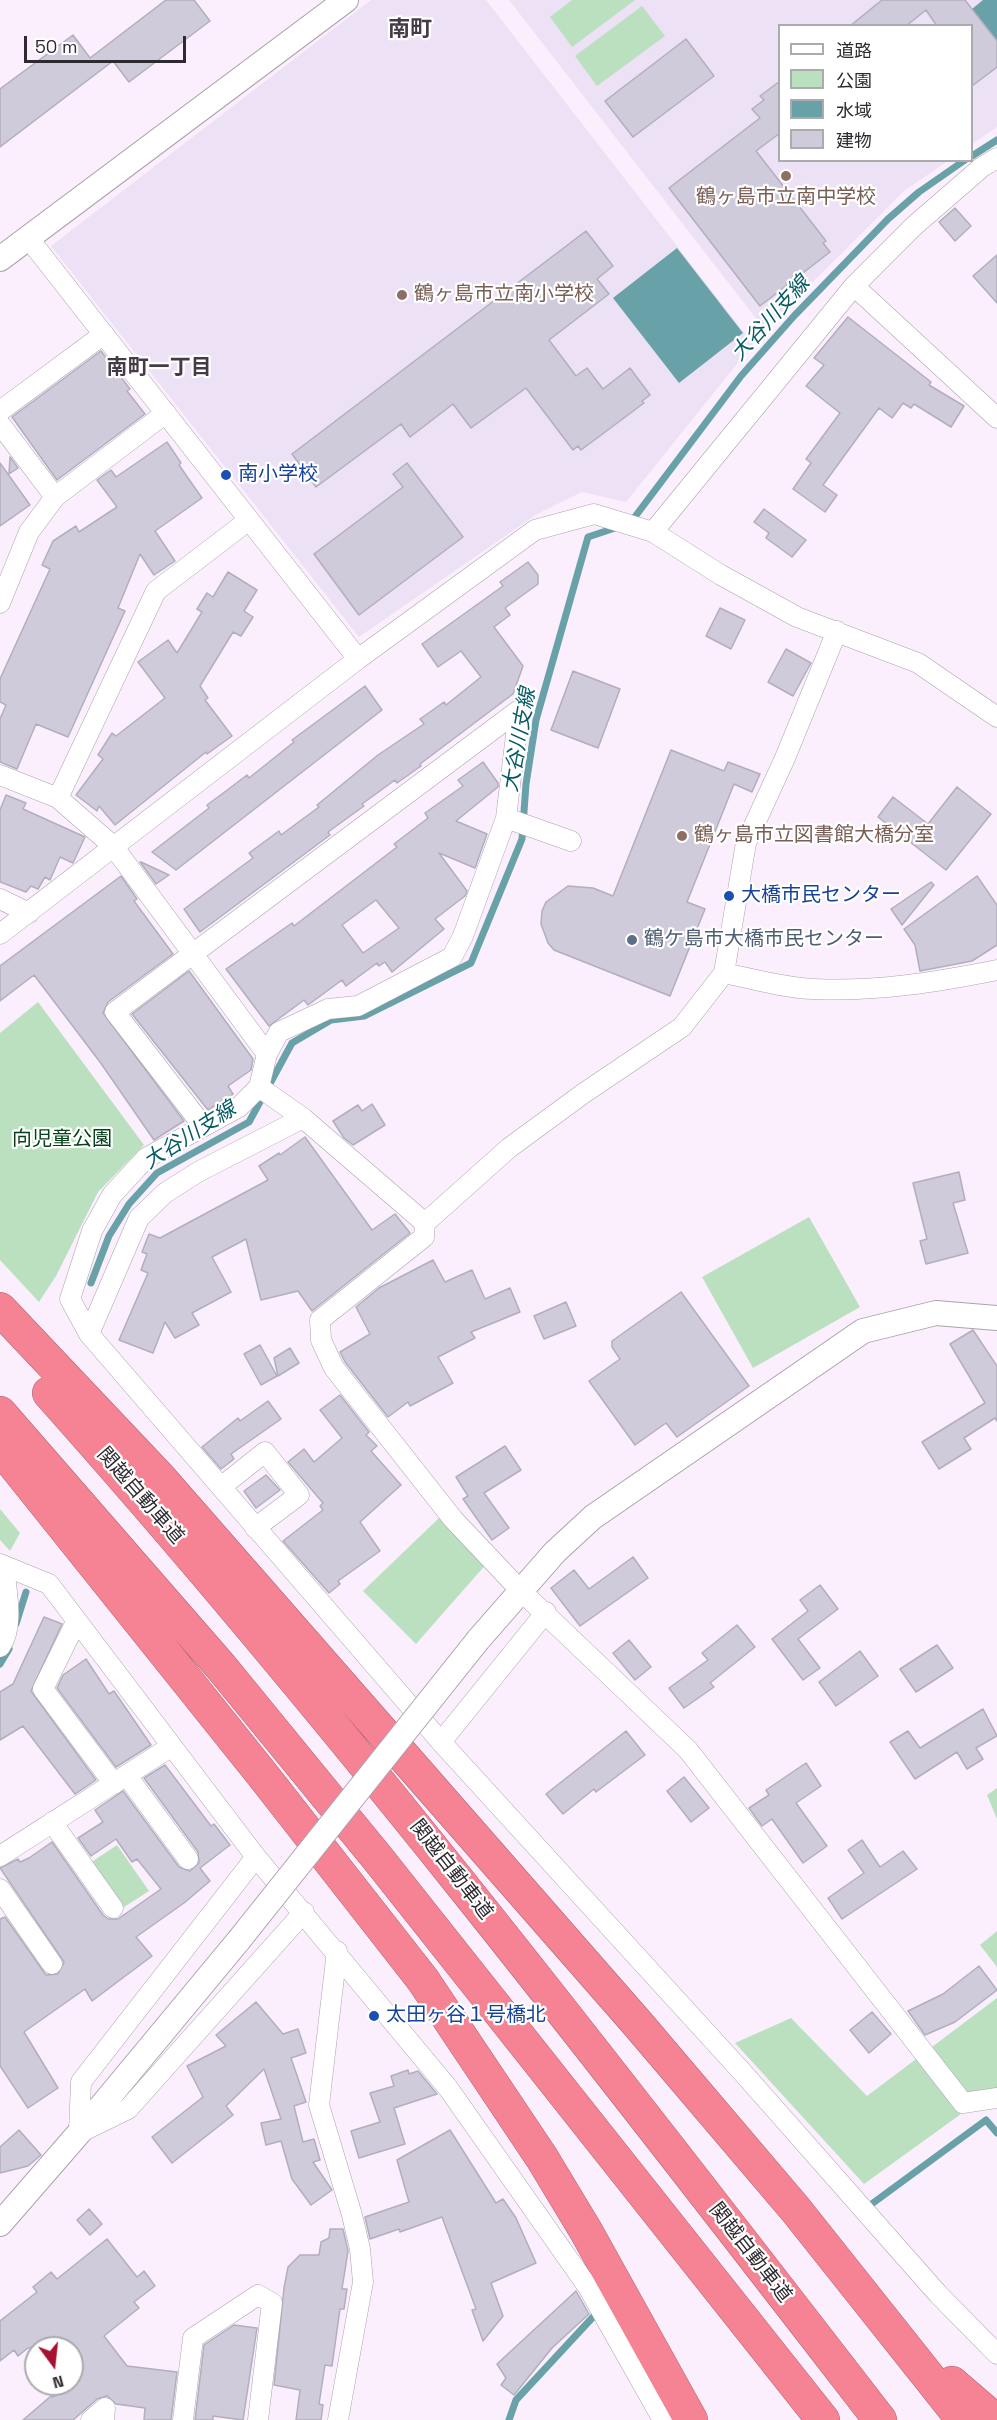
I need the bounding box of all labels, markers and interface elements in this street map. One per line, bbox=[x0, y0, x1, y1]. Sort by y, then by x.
district label: 南町 bbox=[388, 17, 432, 43]
scale bar bbox=[27, 24, 189, 62]
legend bbox=[778, 24, 973, 162]
text: 50 m bbox=[35, 35, 77, 58]
text: 道路 bbox=[836, 39, 872, 62]
text: 公園 bbox=[836, 69, 872, 92]
text: 水域 bbox=[836, 99, 872, 122]
text: 建物 bbox=[836, 129, 872, 152]
marker: 鶴ヶ島市立南中学校 bbox=[779, 169, 793, 183]
place label: 鶴ヶ島市立南中学校 bbox=[696, 186, 876, 210]
water label: 大谷川支線 bbox=[727, 272, 815, 366]
place label: 鶴ヶ島市立南小学校 bbox=[414, 283, 594, 307]
marker: 鶴ヶ島市立南小学校 bbox=[395, 288, 409, 302]
district label: 南町一丁目 bbox=[107, 355, 211, 381]
place label: 南小学校 bbox=[238, 463, 318, 487]
marker: 南小学校 bbox=[219, 468, 233, 482]
water label: 大谷川支線 bbox=[498, 686, 542, 794]
place label: 鶴ヶ島市立図書館大橋分室 bbox=[694, 824, 934, 848]
marker: 鶴ヶ島市立図書館大橋分室 bbox=[675, 829, 689, 843]
place label: 大橋市民センター bbox=[741, 884, 901, 908]
marker: 大橋市民センター bbox=[722, 889, 736, 903]
place label: 鶴ケ島市大橋市民センター bbox=[644, 928, 884, 952]
marker: 鶴ケ島市大橋市民センター bbox=[625, 933, 639, 947]
water label: 大谷川支線 bbox=[139, 1097, 241, 1175]
park label: 向児童公園 bbox=[12, 1128, 112, 1152]
street label: 関越自動車道 bbox=[92, 1443, 188, 1549]
street label: 関越自動車道 bbox=[405, 1815, 497, 1925]
place label: 太田ヶ谷１号橋北 bbox=[386, 2004, 546, 2028]
marker: 太田ヶ谷１号橋北 bbox=[367, 2009, 381, 2023]
street label: 関越自動車道 bbox=[704, 2198, 796, 2308]
north arrow bbox=[24, 2336, 84, 2396]
text: N bbox=[50, 2370, 66, 2393]

